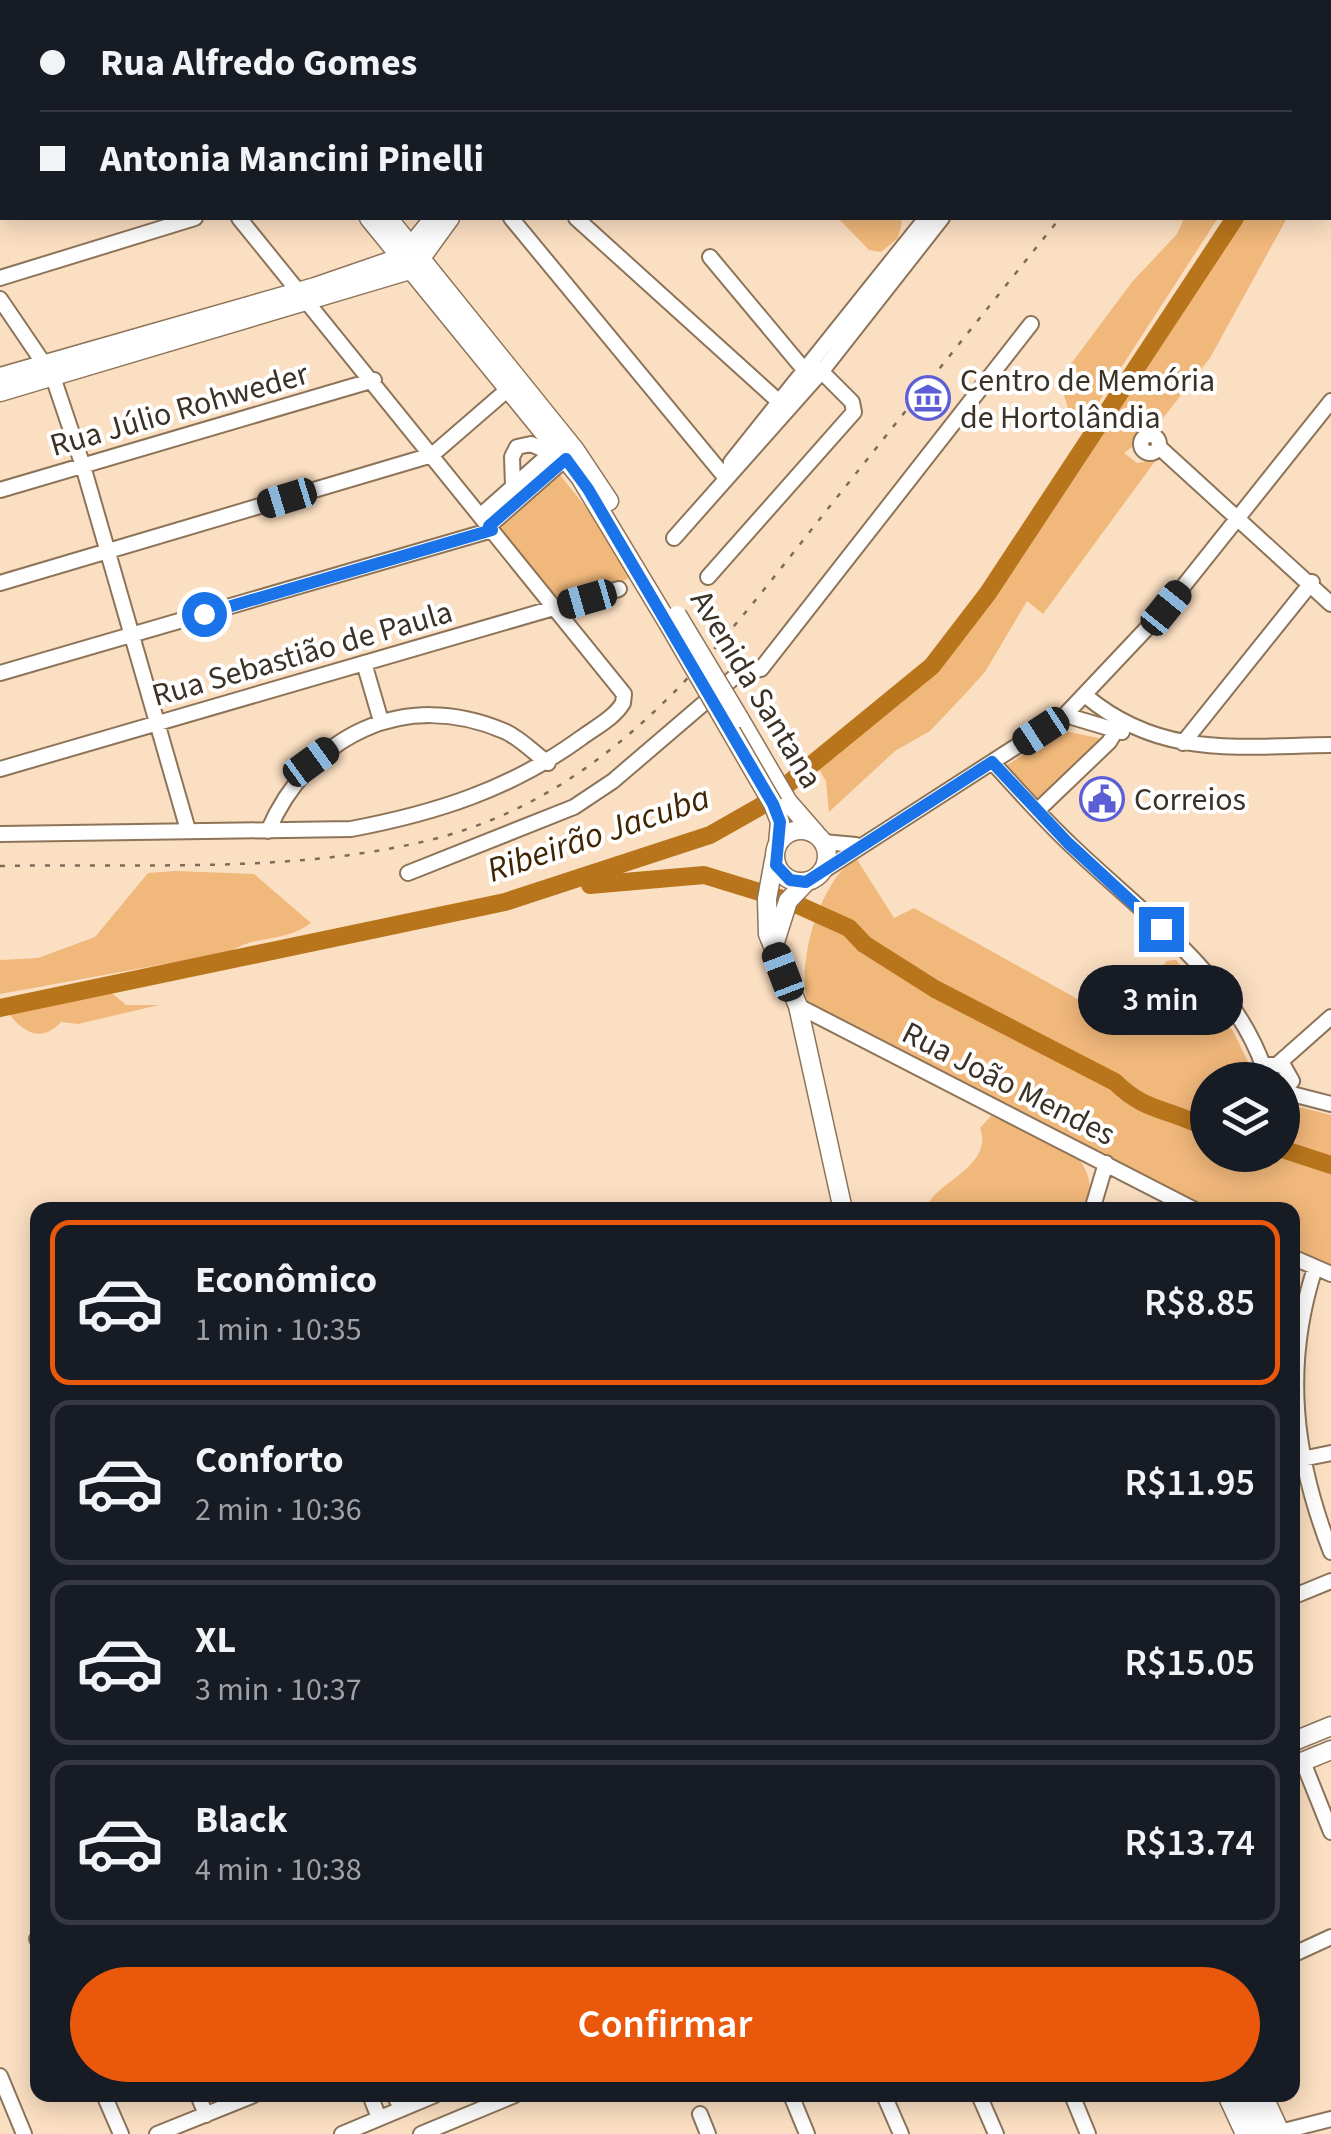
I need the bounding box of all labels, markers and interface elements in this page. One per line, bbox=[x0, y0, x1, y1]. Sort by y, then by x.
text: Rua Alfredo Gomes bbox=[100, 36, 417, 90]
text: Antonia Mancini Pinelli bbox=[100, 132, 484, 186]
street label: Rua Júlio Rohweder bbox=[45, 351, 315, 469]
place label: Centro de Memória de Hortolândia bbox=[960, 358, 1215, 441]
museum icon: Centro de Memória de Hortolândia bbox=[905, 375, 951, 421]
car bbox=[254, 475, 320, 521]
car bbox=[1135, 575, 1197, 641]
car bbox=[554, 576, 620, 622]
street label: Avenida Santana bbox=[679, 582, 834, 797]
street label: Rua Sebastião de Paula bbox=[147, 589, 458, 719]
route start bbox=[182, 592, 227, 637]
car bbox=[1008, 702, 1074, 760]
car bbox=[278, 732, 344, 792]
water label: Ribeirão Jacuba bbox=[480, 772, 716, 895]
public building icon: Correios bbox=[1079, 776, 1125, 822]
place label: Correios bbox=[1134, 777, 1246, 823]
route end bbox=[1139, 907, 1184, 952]
car bbox=[758, 939, 808, 1005]
callout: 3 min bbox=[1078, 964, 1244, 1034]
text: 3 min bbox=[1122, 977, 1199, 1023]
street label: Rua João Mendes bbox=[894, 1010, 1123, 1157]
map controls bbox=[1190, 1062, 1300, 1172]
button: layers bbox=[1190, 1062, 1300, 1172]
text: Econômico bbox=[195, 1253, 377, 1307]
icon: car bbox=[75, 1258, 165, 1348]
text: R$8.85 bbox=[1144, 1276, 1255, 1330]
text: 1 min · 10:35 bbox=[195, 1307, 362, 1353]
text: Conforto bbox=[195, 1433, 344, 1487]
icon: car bbox=[75, 1438, 165, 1528]
text: R$11.95 bbox=[1125, 1456, 1255, 1510]
text: 2 min · 10:36 bbox=[195, 1487, 362, 1533]
text: XL bbox=[195, 1613, 236, 1667]
icon: car bbox=[75, 1618, 165, 1708]
text: R$15.05 bbox=[1125, 1636, 1255, 1690]
text: 3 min · 10:37 bbox=[195, 1667, 362, 1713]
text: Black bbox=[195, 1793, 288, 1847]
icon: car bbox=[75, 1798, 165, 1888]
text: R$13.74 bbox=[1125, 1816, 1255, 1870]
text: 4 min · 10:38 bbox=[195, 1847, 362, 1893]
button: Confirmar bbox=[70, 1967, 1260, 2082]

